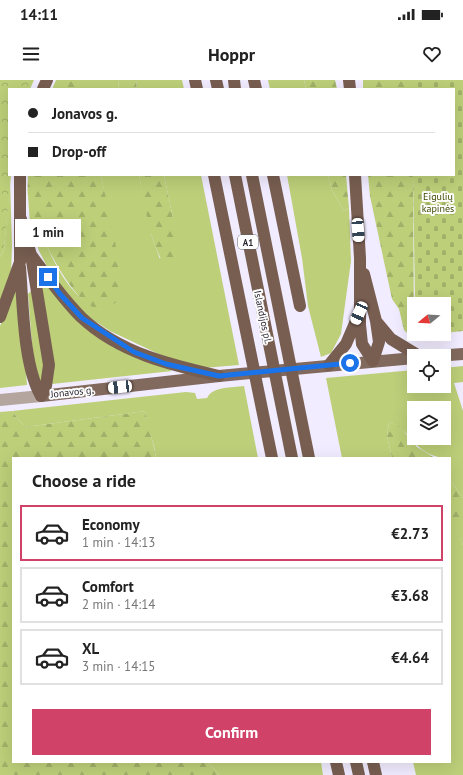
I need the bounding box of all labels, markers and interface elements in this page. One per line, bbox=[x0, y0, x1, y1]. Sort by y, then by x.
text: 14:11 bbox=[20, 5, 58, 24]
icon: menu bbox=[20, 43, 42, 65]
text: Hoppr bbox=[208, 43, 255, 66]
icon: heart bbox=[421, 43, 443, 65]
text: Jonavos g. bbox=[52, 104, 118, 123]
text: Drop-off bbox=[52, 142, 106, 161]
park label: Eigulių kapinės bbox=[422, 190, 454, 215]
car bbox=[351, 218, 365, 242]
callout: 1 min bbox=[15, 219, 81, 247]
text: 1 min bbox=[32, 224, 64, 241]
road number: A1 bbox=[238, 235, 258, 249]
route end bbox=[39, 268, 57, 286]
street label: Islandijos pl. bbox=[251, 289, 275, 345]
north arrow bbox=[407, 297, 451, 341]
map controls bbox=[407, 297, 451, 445]
car bbox=[349, 300, 369, 326]
button: locate bbox=[407, 349, 451, 393]
route start bbox=[341, 354, 359, 372]
car bbox=[107, 380, 133, 394]
street label: Jonavos g. bbox=[49, 383, 94, 401]
button: layers bbox=[407, 401, 451, 445]
text: Choose a ride bbox=[32, 469, 136, 492]
icon: car bbox=[34, 515, 70, 551]
text: Economy bbox=[82, 515, 140, 534]
text: €2.73 bbox=[391, 524, 429, 543]
text: 1 min · 14:13 bbox=[82, 534, 155, 551]
icon: car bbox=[34, 577, 70, 613]
text: Comfort bbox=[82, 577, 134, 596]
text: €3.68 bbox=[391, 586, 429, 605]
text: 2 min · 14:14 bbox=[82, 596, 155, 613]
icon: car bbox=[34, 639, 70, 675]
text: XL bbox=[82, 639, 99, 658]
text: €4.64 bbox=[391, 648, 429, 667]
text: 3 min · 14:15 bbox=[82, 658, 155, 675]
button: Confirm bbox=[32, 709, 431, 755]

